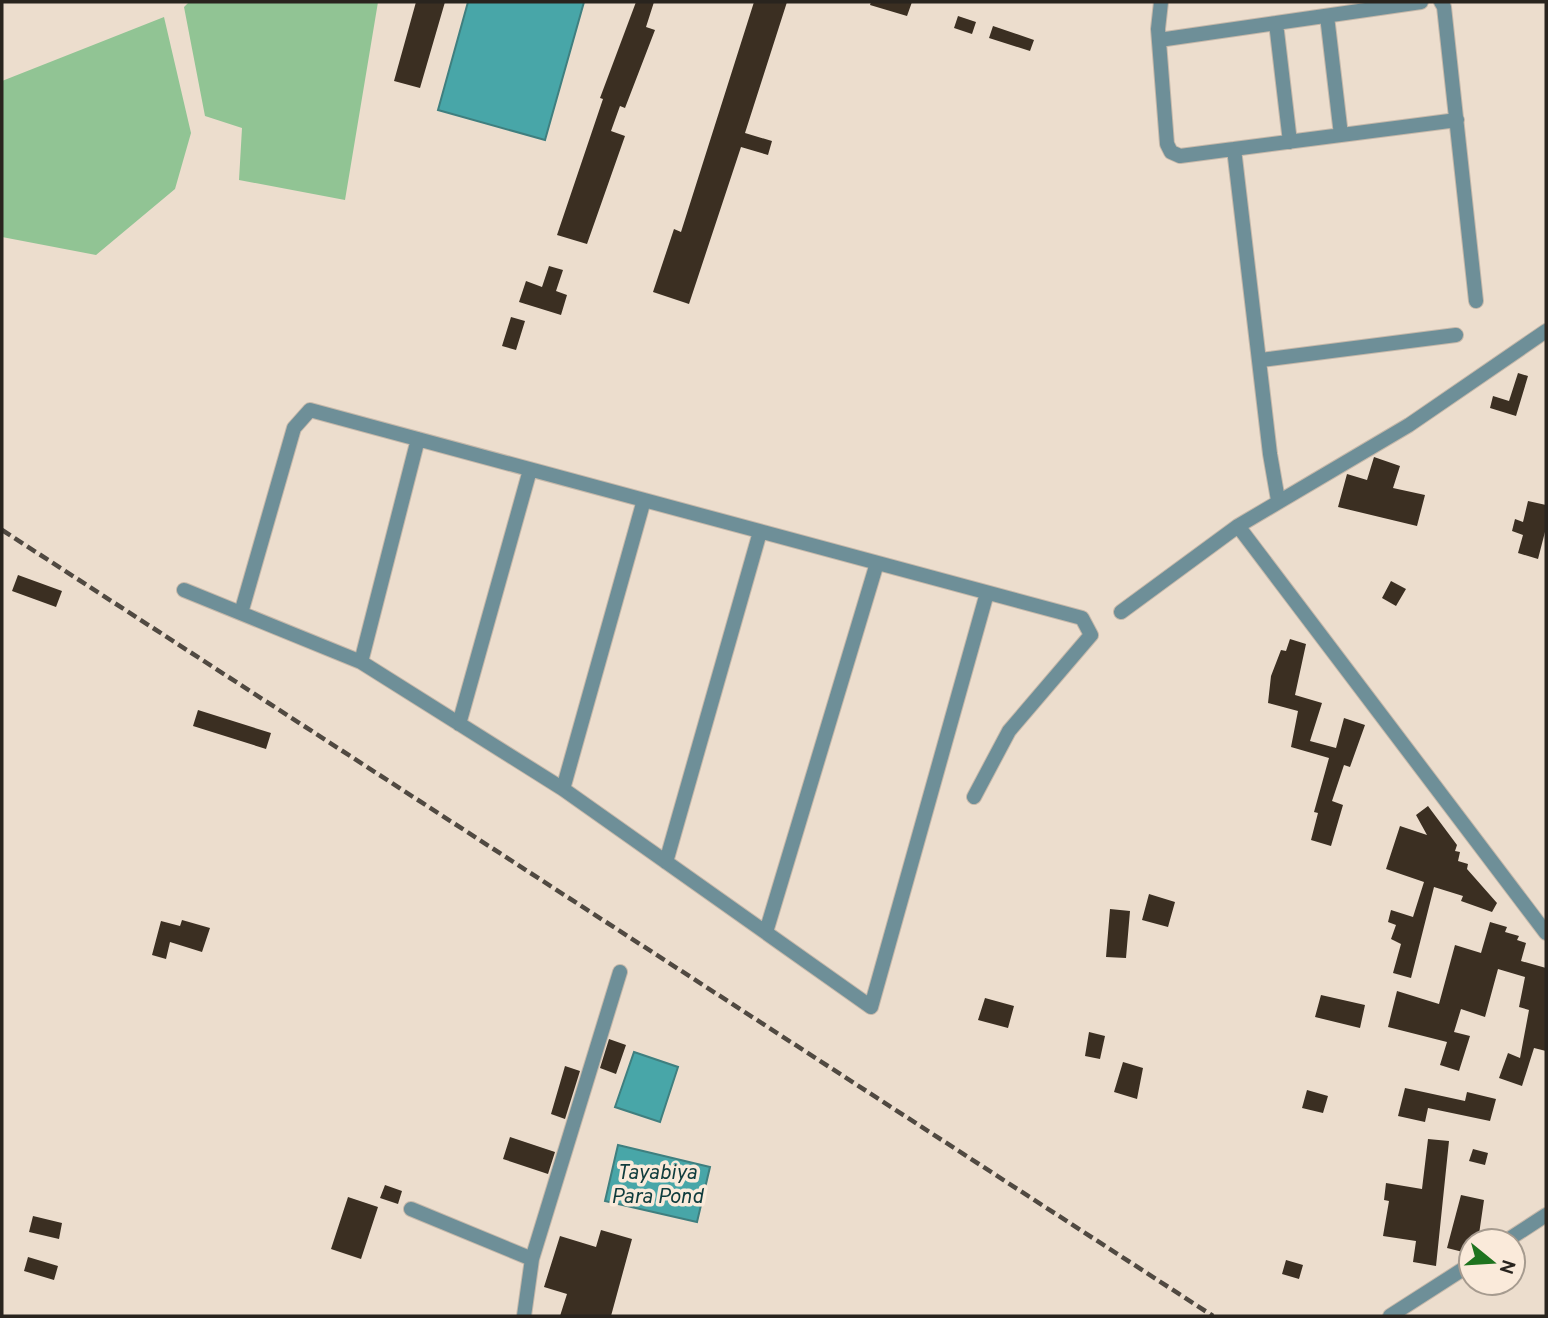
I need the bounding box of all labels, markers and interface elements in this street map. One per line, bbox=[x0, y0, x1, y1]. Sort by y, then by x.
water label: Tayabiya Para Pond bbox=[611, 1160, 705, 1211]
north arrow bbox=[1457, 1227, 1527, 1297]
text: N bbox=[1493, 1256, 1520, 1277]

